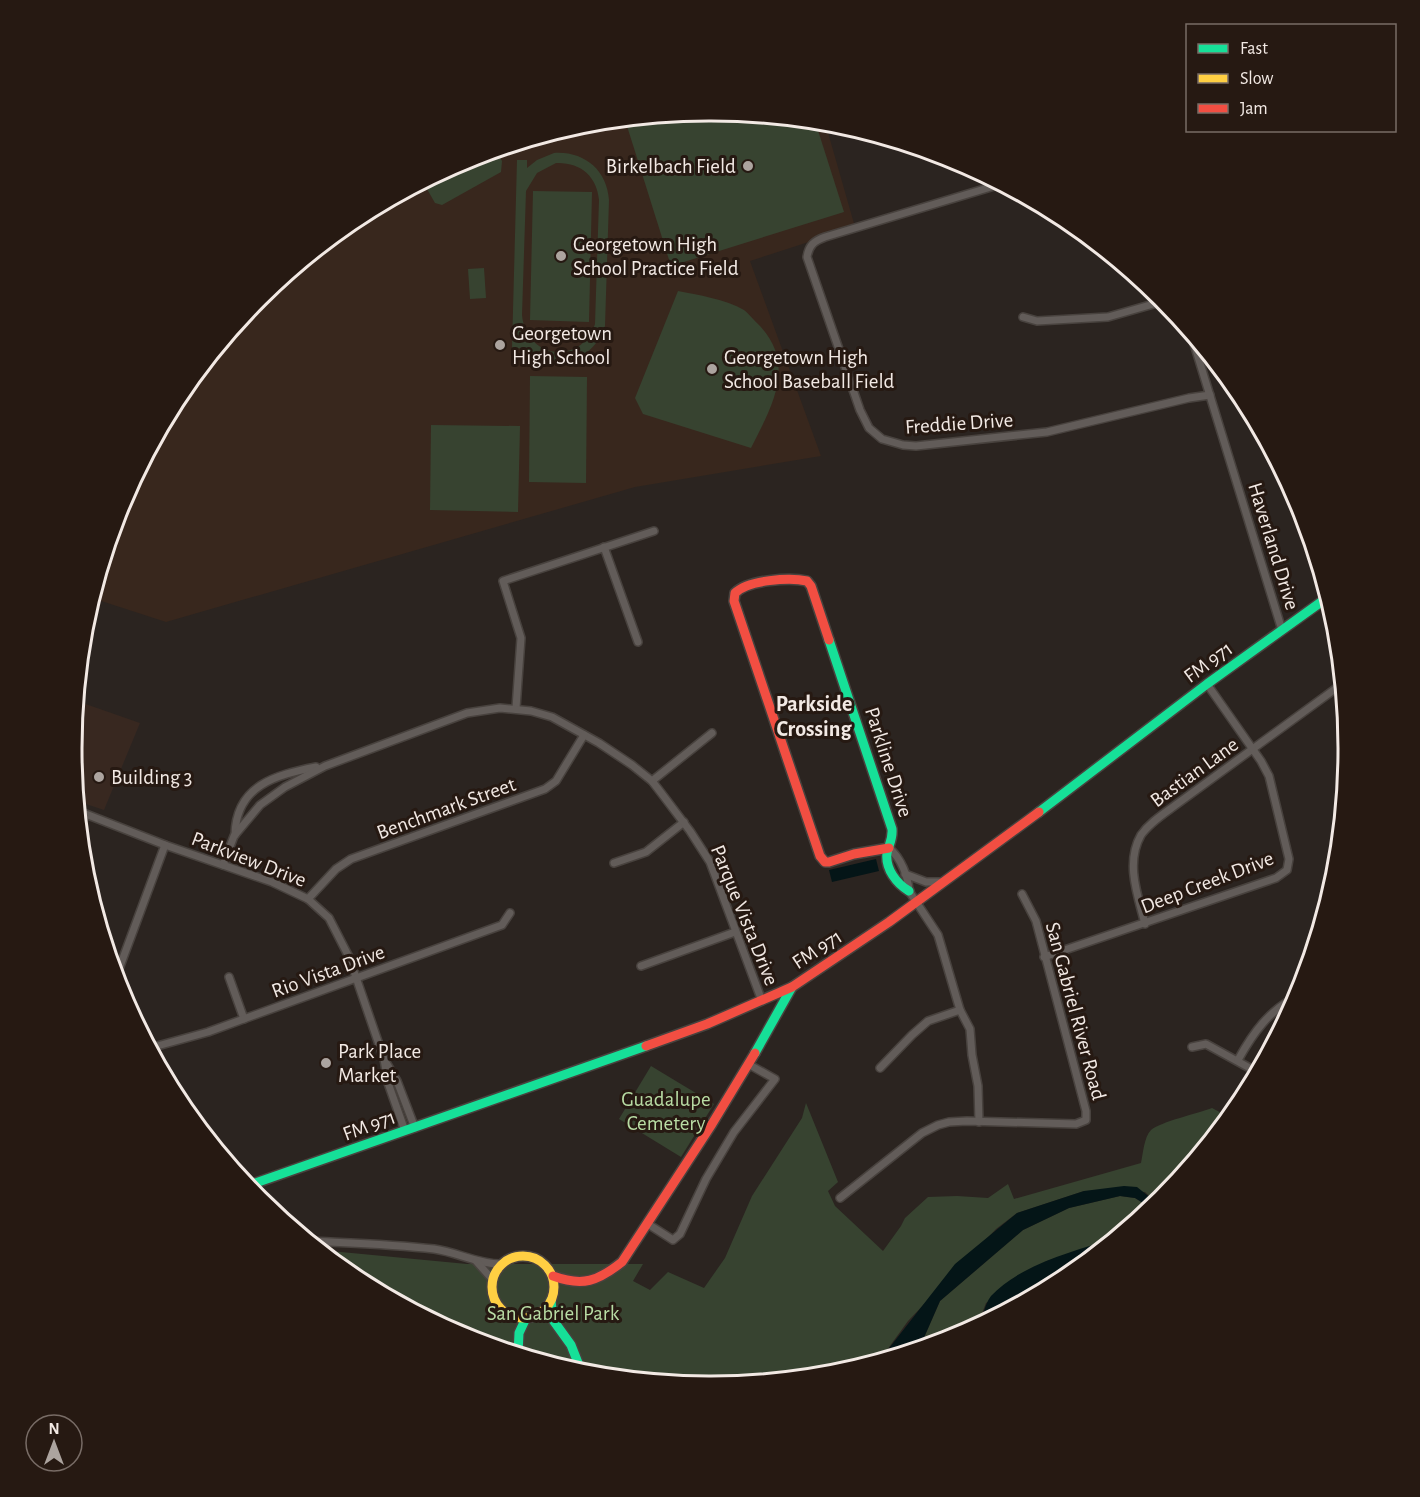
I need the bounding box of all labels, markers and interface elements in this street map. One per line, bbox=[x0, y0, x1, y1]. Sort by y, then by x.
legend bbox=[1186, 24, 1396, 132]
text: Fast bbox=[1240, 40, 1268, 58]
text: Slow bbox=[1240, 70, 1273, 88]
text: Jam bbox=[1240, 100, 1268, 118]
place label: Birkelbach Field bbox=[606, 156, 736, 177]
marker: Birkelbach Field bbox=[741, 159, 755, 173]
place label: Georgetown High School Practice Field bbox=[573, 234, 739, 279]
marker: Georgetown High School Practice Field bbox=[554, 249, 568, 263]
place label: Georgetown High School bbox=[512, 323, 612, 368]
marker: Georgetown High School bbox=[493, 338, 507, 352]
place label: Georgetown High School Baseball Field bbox=[724, 347, 895, 392]
marker: Georgetown High School Baseball Field bbox=[705, 362, 719, 376]
street label: Freddie Drive bbox=[904, 409, 1014, 438]
street label: Haverland Drive bbox=[1244, 480, 1303, 612]
street label: FM 971 bbox=[1180, 638, 1237, 687]
district label: Parkside Crossing bbox=[776, 693, 852, 740]
street label: Parkline Drive bbox=[861, 705, 916, 820]
street label: Bastian Lane bbox=[1146, 734, 1242, 811]
place label: Building 3 bbox=[111, 767, 192, 788]
marker: Building 3 bbox=[92, 770, 106, 784]
street label: Benchmark Street bbox=[374, 774, 519, 843]
street label: Parkview Drive bbox=[188, 828, 309, 891]
street label: Parque Vista Drive bbox=[707, 842, 782, 988]
street label: Deep Creek Drive bbox=[1138, 848, 1276, 917]
street label: San Gabriel River Road bbox=[1042, 920, 1109, 1102]
street label: FM 971 bbox=[789, 926, 846, 973]
street label: Rio Vista Drive bbox=[269, 941, 388, 1002]
place label: Park Place Market bbox=[338, 1041, 421, 1086]
marker: Park Place Market bbox=[319, 1056, 333, 1070]
park label: Guadalupe Cemetery bbox=[621, 1089, 711, 1134]
street label: FM 971 bbox=[340, 1106, 399, 1145]
park label: San Gabriel Park bbox=[487, 1303, 620, 1324]
north arrow bbox=[24, 1413, 84, 1473]
text: N bbox=[48, 1421, 60, 1437]

